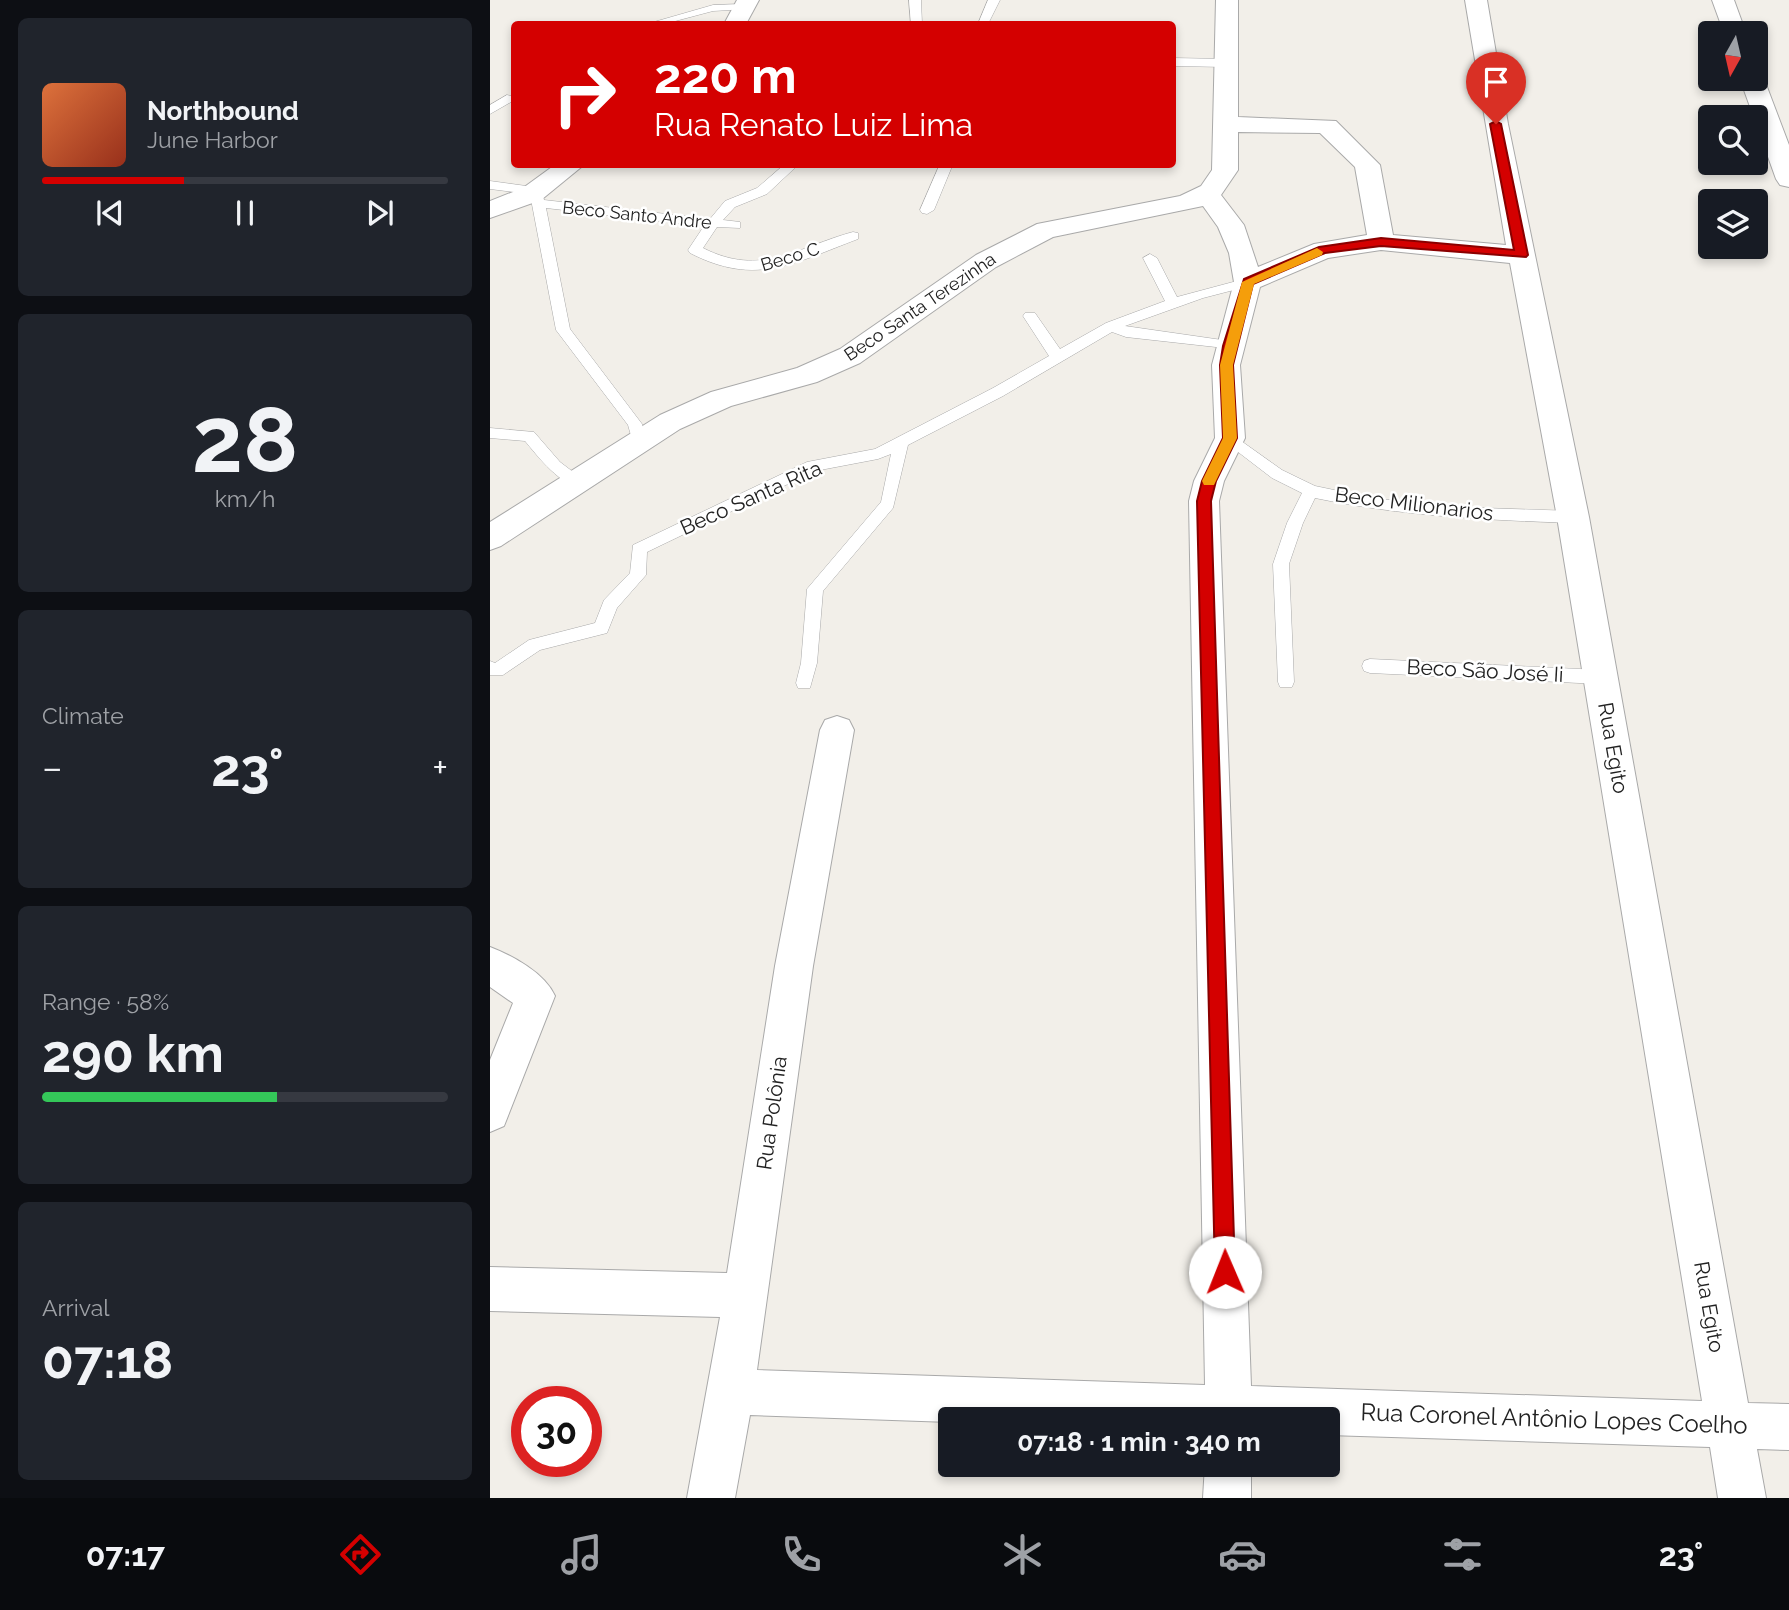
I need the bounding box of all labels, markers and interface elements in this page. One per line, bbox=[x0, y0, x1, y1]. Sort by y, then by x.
north arrow bbox=[1698, 21, 1768, 91]
map controls bbox=[1698, 21, 1768, 259]
text: 220 m bbox=[654, 47, 797, 104]
icon: right bbox=[539, 49, 630, 140]
pin bbox=[1466, 52, 1526, 124]
icon: arrive bbox=[1477, 63, 1515, 101]
text: Northbound bbox=[147, 96, 299, 126]
button: search bbox=[1698, 105, 1768, 175]
text: Rua Renato Luiz Lima bbox=[654, 106, 973, 143]
text: June Harbor bbox=[147, 126, 278, 153]
button: layers bbox=[1698, 189, 1768, 259]
icon: previous bbox=[91, 194, 129, 232]
icon: pause bbox=[226, 194, 264, 232]
icon: next bbox=[361, 194, 399, 232]
street label: Beco Santo Andre bbox=[561, 196, 713, 233]
street label: Beco C bbox=[758, 238, 822, 275]
street label: Beco Santa Terezinha bbox=[840, 248, 999, 365]
text: 28 bbox=[192, 386, 298, 493]
street label: Beco Santa Rita bbox=[676, 455, 826, 540]
street label: Beco Milionarios bbox=[1333, 481, 1495, 526]
text: km/h bbox=[215, 485, 275, 512]
street label: Beco São José Ii bbox=[1406, 654, 1564, 687]
street label: Rua Egito bbox=[1593, 700, 1634, 795]
text: Climate bbox=[42, 702, 124, 729]
text: 23° bbox=[211, 737, 284, 798]
text: − bbox=[42, 745, 62, 790]
text: + bbox=[432, 745, 448, 790]
text: Range · 58% bbox=[42, 988, 169, 1015]
text: 290 km bbox=[42, 1023, 224, 1084]
street label: Rua Polônia bbox=[751, 1054, 792, 1171]
position arrow bbox=[1188, 1235, 1262, 1309]
street label: Rua Egito bbox=[1689, 1259, 1730, 1354]
text: Arrival bbox=[42, 1294, 109, 1321]
text: 07:18 bbox=[42, 1329, 173, 1390]
speed limit sign: 30 bbox=[511, 1386, 602, 1477]
street label: Rua Coronel Antônio Lopes Coelho bbox=[1360, 1397, 1748, 1440]
text: 07:18 · 1 min · 340 m bbox=[1017, 1427, 1261, 1457]
icon: directions bbox=[336, 1530, 385, 1579]
icon: music bbox=[557, 1530, 606, 1579]
icon: phone bbox=[777, 1530, 826, 1579]
icon: climate bbox=[998, 1530, 1047, 1579]
icon: car bbox=[1218, 1530, 1267, 1579]
icon: filters bbox=[1438, 1530, 1487, 1579]
text: 07:17 bbox=[86, 1536, 165, 1573]
text: 23° bbox=[1659, 1536, 1703, 1573]

